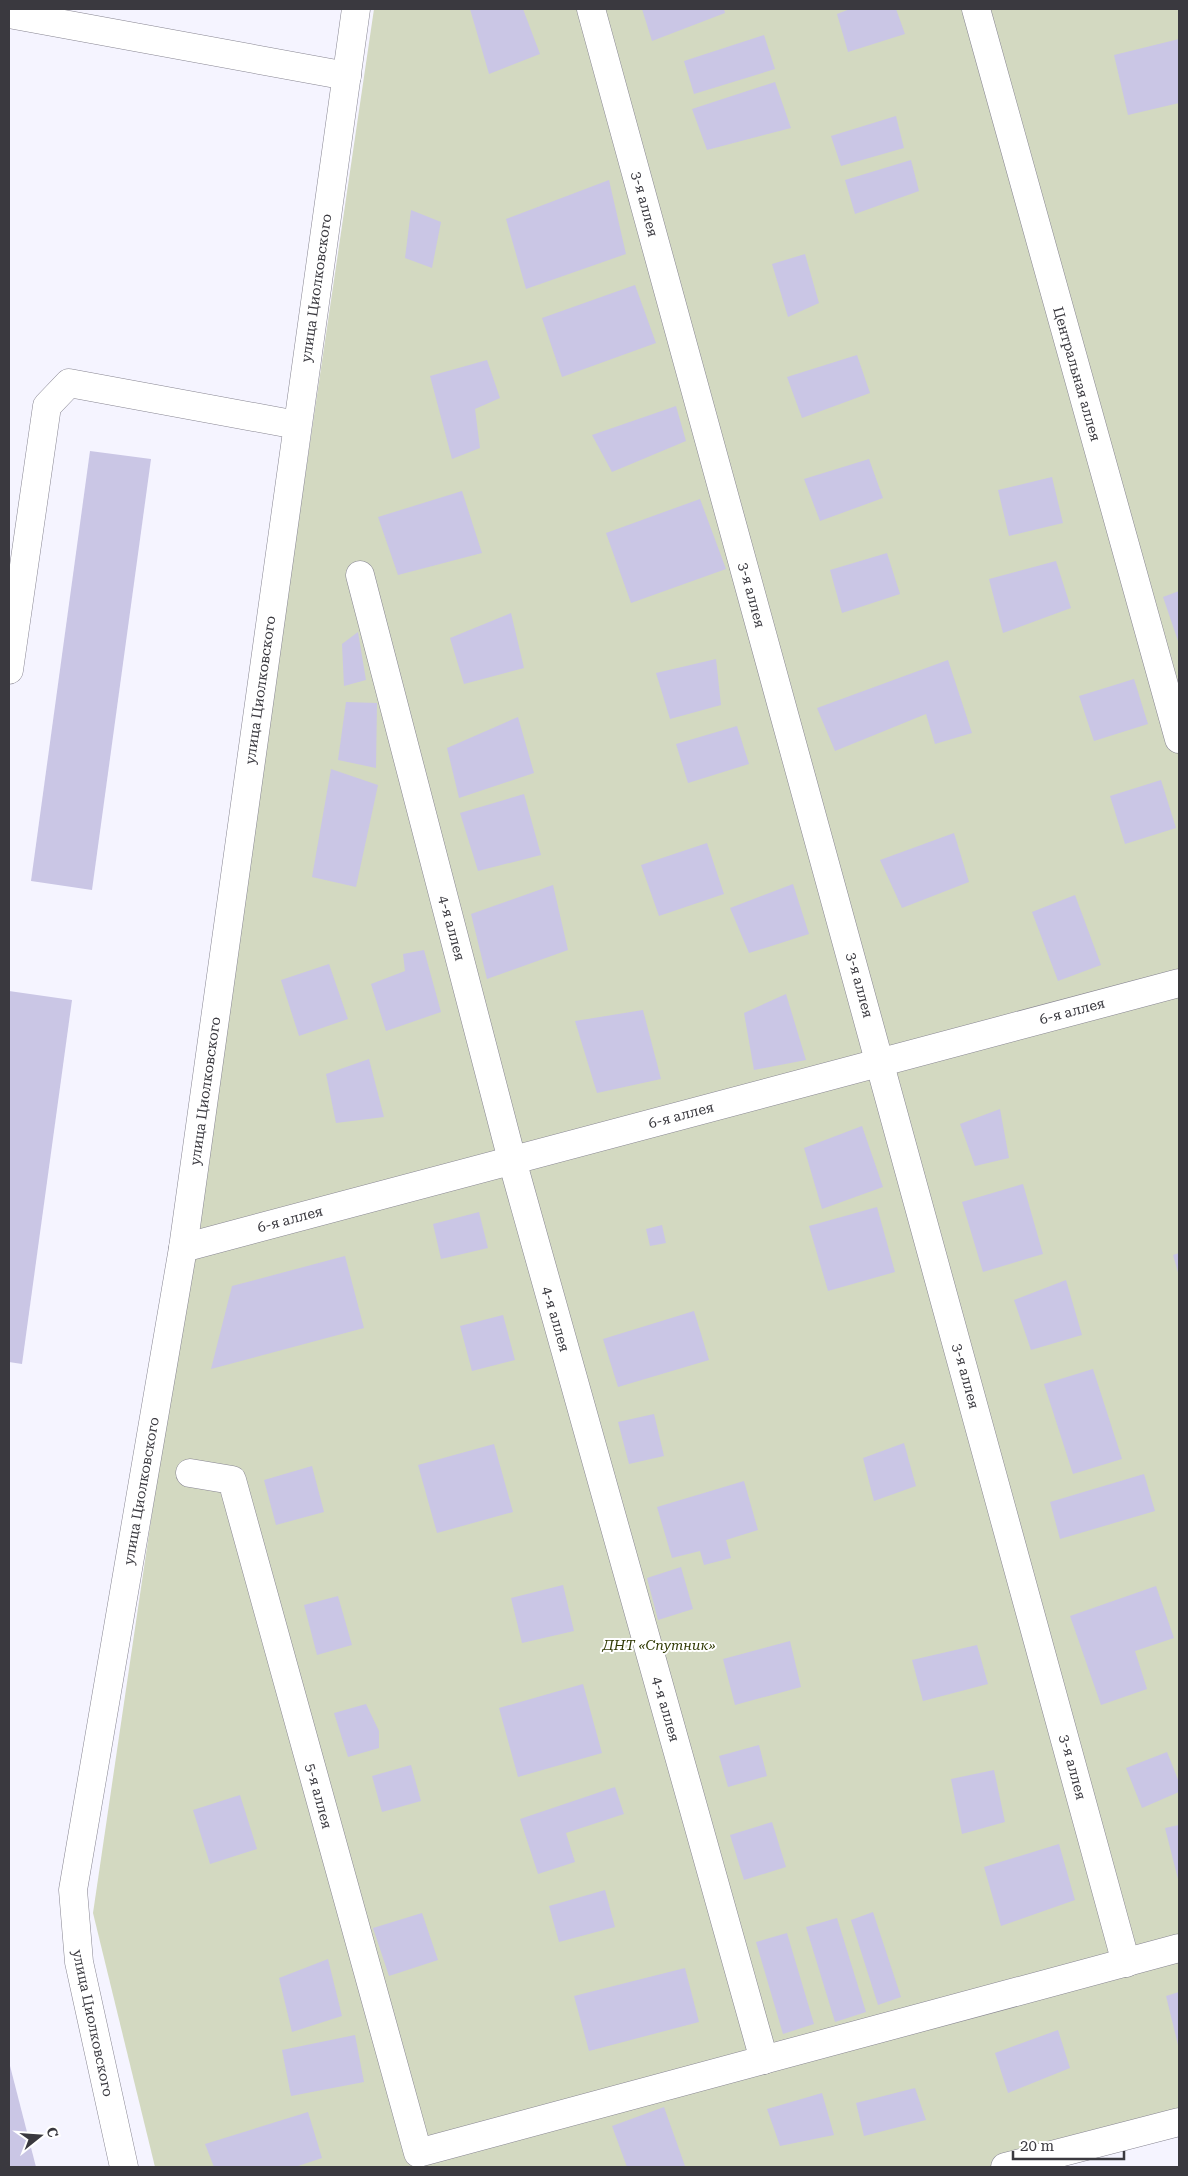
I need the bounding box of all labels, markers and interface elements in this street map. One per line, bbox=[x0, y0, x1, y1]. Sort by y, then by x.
street label: 3-я аллея bbox=[629, 170, 661, 238]
street label: улица Циолковского bbox=[298, 213, 334, 363]
street label: Центральная аллея bbox=[1050, 305, 1104, 443]
street label: 3-я аллея bbox=[736, 561, 768, 629]
street label: улица Циолковского bbox=[242, 615, 278, 765]
street label: 4-я аллея bbox=[436, 894, 468, 962]
street label: 3-я аллея bbox=[844, 951, 876, 1019]
street label: 6-я аллея bbox=[1038, 995, 1106, 1027]
street label: улица Циолковского bbox=[187, 1016, 223, 1166]
street label: 6-я аллея bbox=[647, 1099, 715, 1131]
street label: 6-я аллея bbox=[256, 1203, 324, 1235]
street label: 4-я аллея bbox=[539, 1285, 573, 1353]
street label: 3-я аллея bbox=[950, 1342, 982, 1410]
street label: улица Циолковского bbox=[120, 1416, 162, 1566]
park label: ДНТ «Спутник» bbox=[601, 1637, 716, 1653]
street label: 4-я аллея bbox=[649, 1675, 683, 1743]
street label: 3-я аллея bbox=[1057, 1733, 1089, 1801]
street label: 5-я аллея bbox=[303, 1762, 335, 1830]
street label: улица Циолковского bbox=[70, 1948, 116, 2098]
north arrow bbox=[15, 2111, 65, 2161]
text: С bbox=[43, 2125, 62, 2139]
scale bar bbox=[1013, 2128, 1124, 2160]
text: 20 m bbox=[1020, 2137, 1055, 2155]

